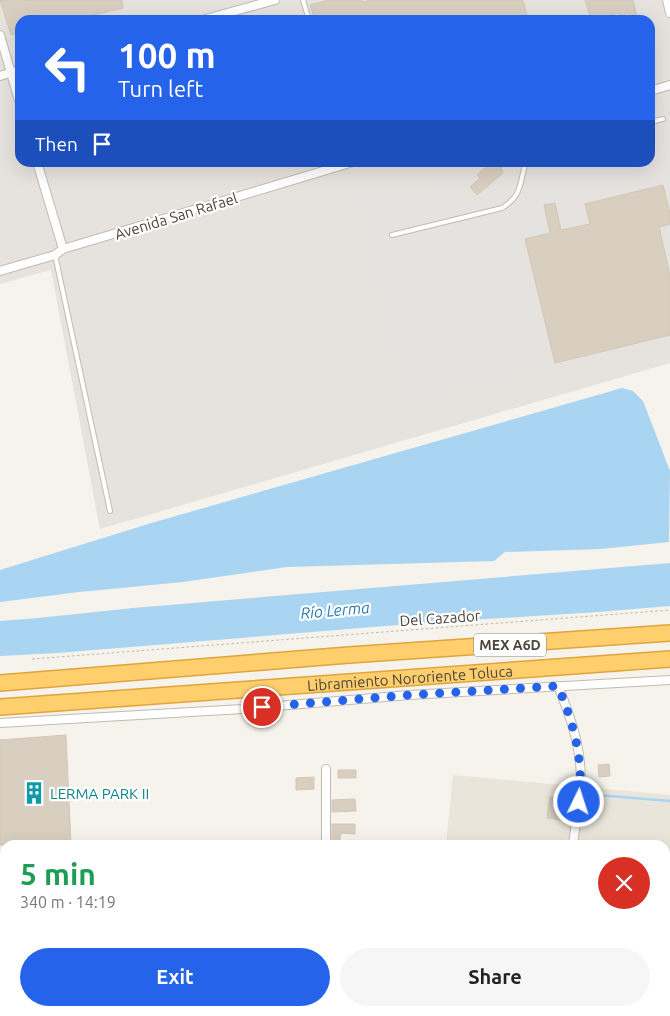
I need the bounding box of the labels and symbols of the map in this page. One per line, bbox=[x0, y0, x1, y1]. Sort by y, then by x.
street label: Avenida San Rafael bbox=[113, 189, 240, 243]
water label: Río Lerma bbox=[300, 598, 371, 622]
street label: Del Cazador bbox=[399, 607, 481, 629]
road number: MEX A6D bbox=[474, 634, 546, 656]
street label: Libramiento Nororiente Toluca bbox=[306, 662, 513, 693]
pin bbox=[241, 686, 283, 728]
position arrow bbox=[552, 775, 604, 827]
building icon: LERMA PARK II bbox=[21, 780, 47, 806]
place label: LERMA PARK II bbox=[50, 785, 149, 802]

